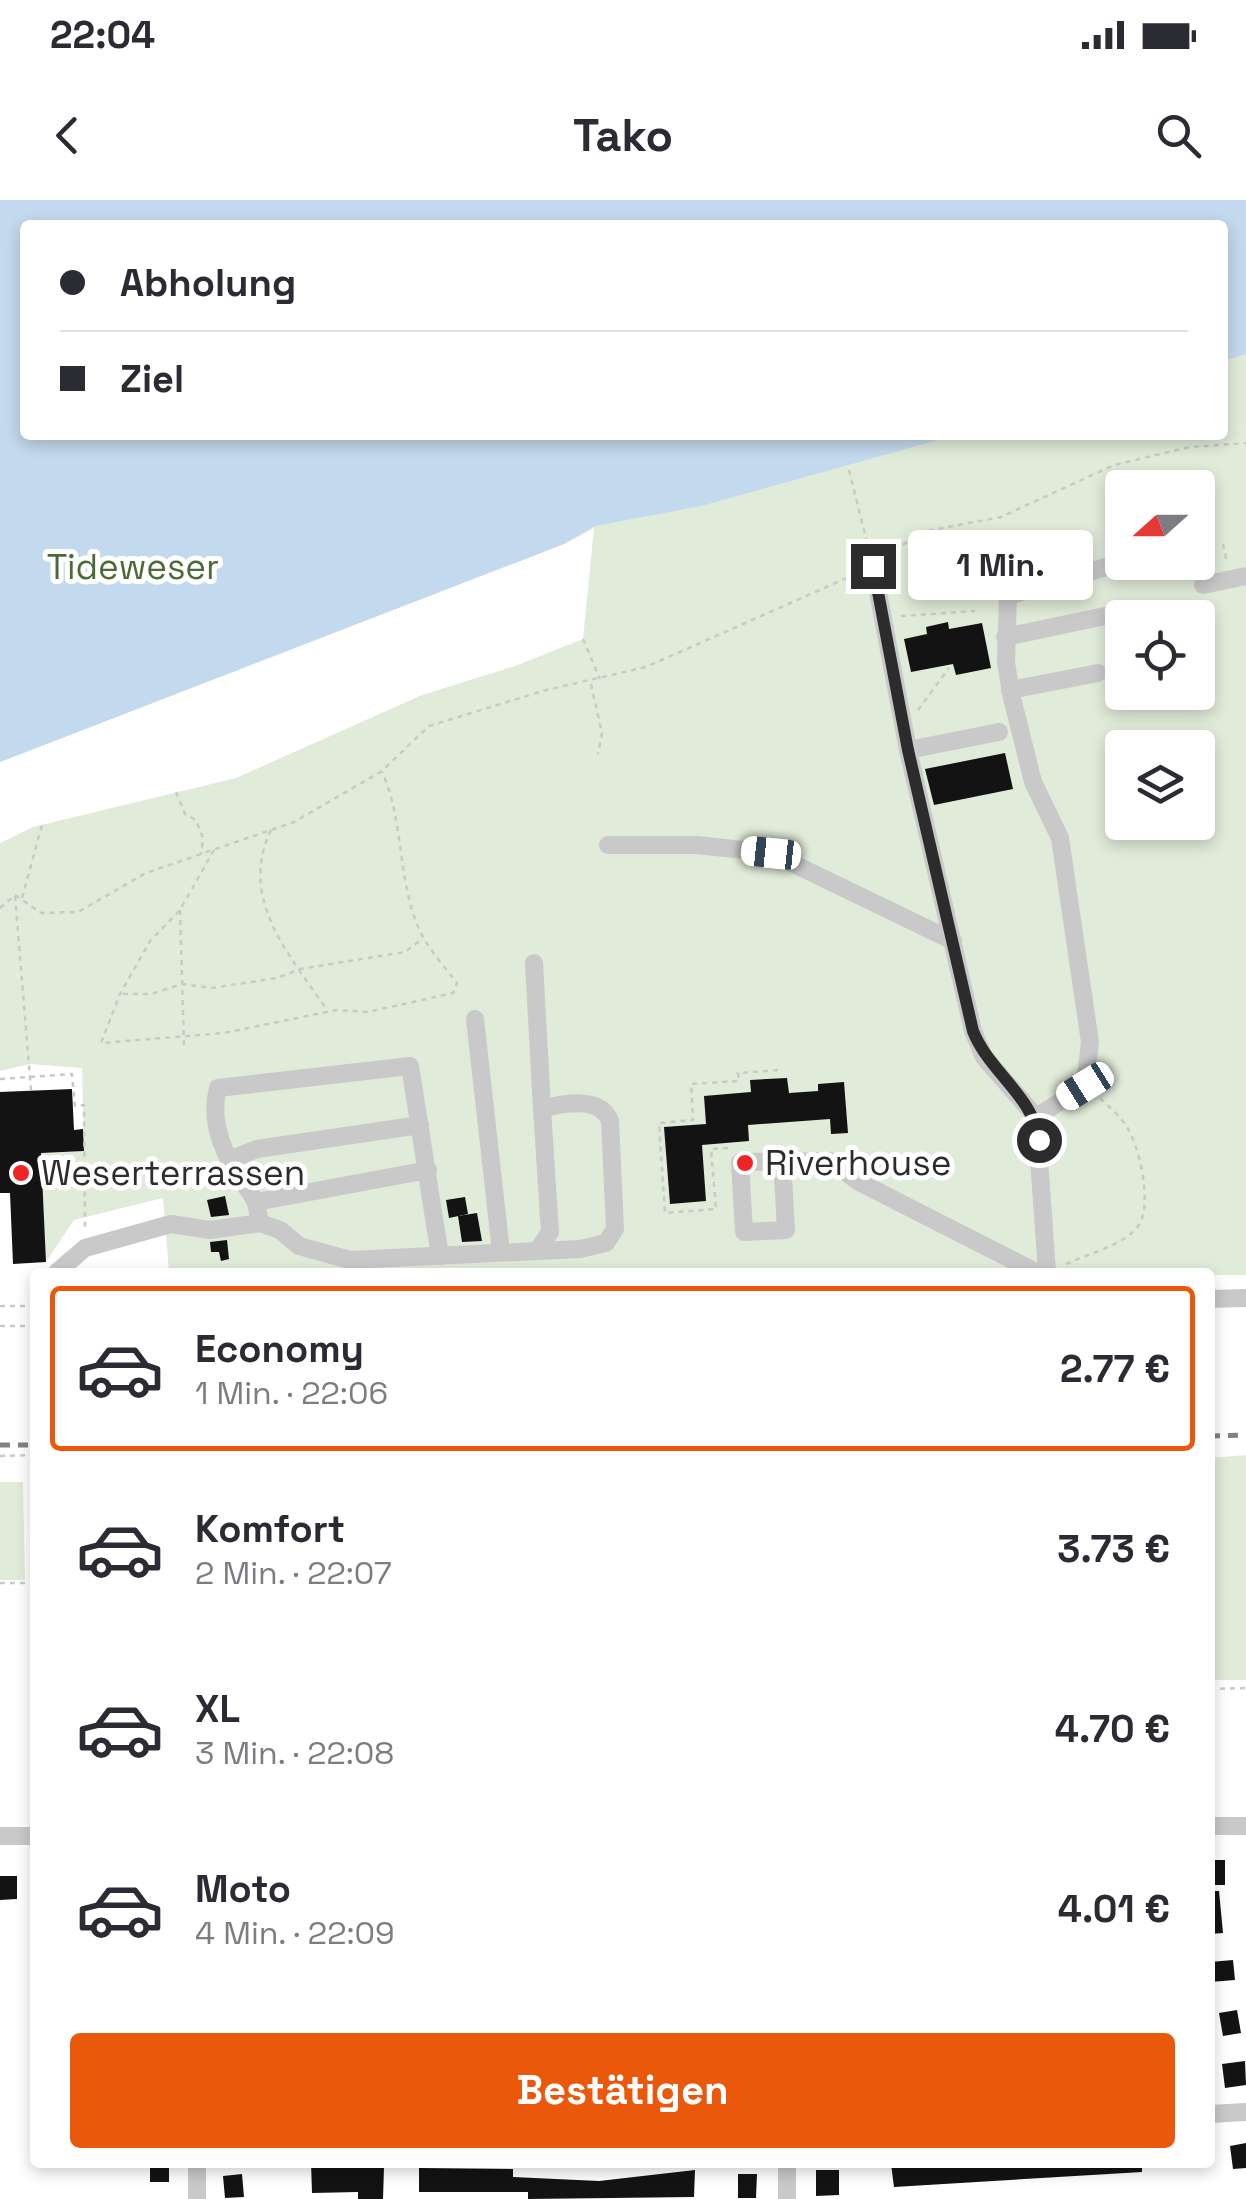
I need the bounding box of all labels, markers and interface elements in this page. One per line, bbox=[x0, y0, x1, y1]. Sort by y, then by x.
text: 22:04 bbox=[50, 11, 155, 59]
text: Tako bbox=[573, 107, 673, 164]
icon: back bbox=[40, 108, 95, 163]
icon: search bbox=[1151, 108, 1206, 163]
text: Abholung bbox=[120, 259, 296, 307]
text: Ziel bbox=[120, 355, 184, 403]
north arrow bbox=[1105, 470, 1215, 580]
map controls bbox=[1105, 470, 1215, 840]
callout: 1 Min. bbox=[908, 531, 1093, 601]
route end bbox=[851, 544, 896, 589]
park label: Tideweser bbox=[47, 545, 219, 589]
text: 1 Min. bbox=[956, 545, 1045, 585]
button: locate bbox=[1105, 600, 1215, 710]
button: layers bbox=[1105, 730, 1215, 840]
car bbox=[740, 835, 802, 871]
car bbox=[1052, 1057, 1118, 1115]
route start bbox=[1017, 1118, 1062, 1163]
place label: Riverhouse bbox=[765, 1141, 951, 1185]
place label: Weserterrassen bbox=[41, 1151, 305, 1195]
marker: Riverhouse bbox=[734, 1152, 756, 1174]
marker: Weserterrassen bbox=[10, 1162, 32, 1184]
icon: car bbox=[75, 1324, 165, 1414]
text: Economy bbox=[195, 1325, 364, 1373]
text: 2.77 € bbox=[1060, 1345, 1170, 1393]
text: 1 Min. · 22:06 bbox=[195, 1373, 388, 1413]
icon: car bbox=[75, 1504, 165, 1594]
text: Komfort bbox=[195, 1505, 345, 1553]
text: 3.73 € bbox=[1057, 1525, 1170, 1573]
text: 2 Min. · 22:07 bbox=[195, 1553, 392, 1593]
icon: car bbox=[75, 1684, 165, 1774]
text: XL bbox=[195, 1685, 240, 1733]
text: 4.70 € bbox=[1055, 1705, 1170, 1753]
text: 3 Min. · 22:08 bbox=[195, 1733, 394, 1773]
icon: car bbox=[75, 1864, 165, 1954]
text: Moto bbox=[195, 1865, 291, 1913]
text: 4.01 € bbox=[1058, 1885, 1170, 1933]
text: 4 Min. · 22:09 bbox=[195, 1913, 395, 1953]
button: Bestätigen bbox=[70, 2033, 1175, 2148]

